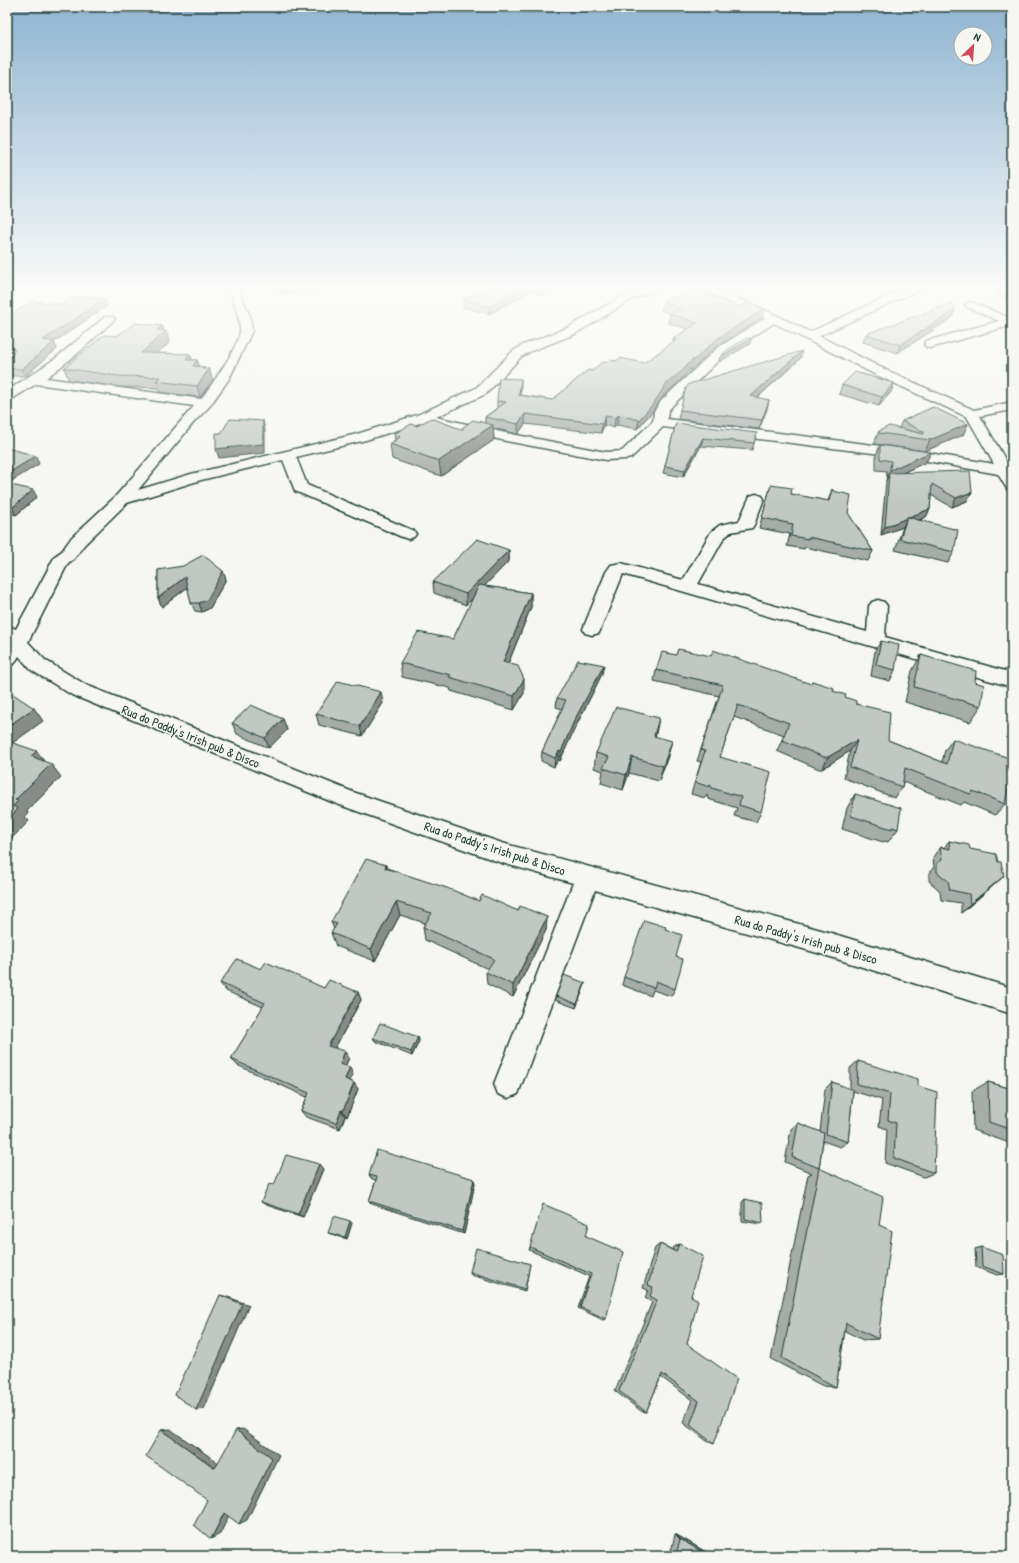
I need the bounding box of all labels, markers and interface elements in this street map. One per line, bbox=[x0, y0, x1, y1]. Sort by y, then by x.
north arrow bbox=[953, 26, 993, 66]
text: N bbox=[972, 29, 983, 45]
street label: Rua do Paddy's Irish pub & Disco bbox=[119, 700, 263, 772]
street label: Rua do Paddy's Irish pub & Disco bbox=[422, 817, 568, 879]
street label: Rua do Paddy's Irish pub & Disco bbox=[733, 910, 879, 968]

